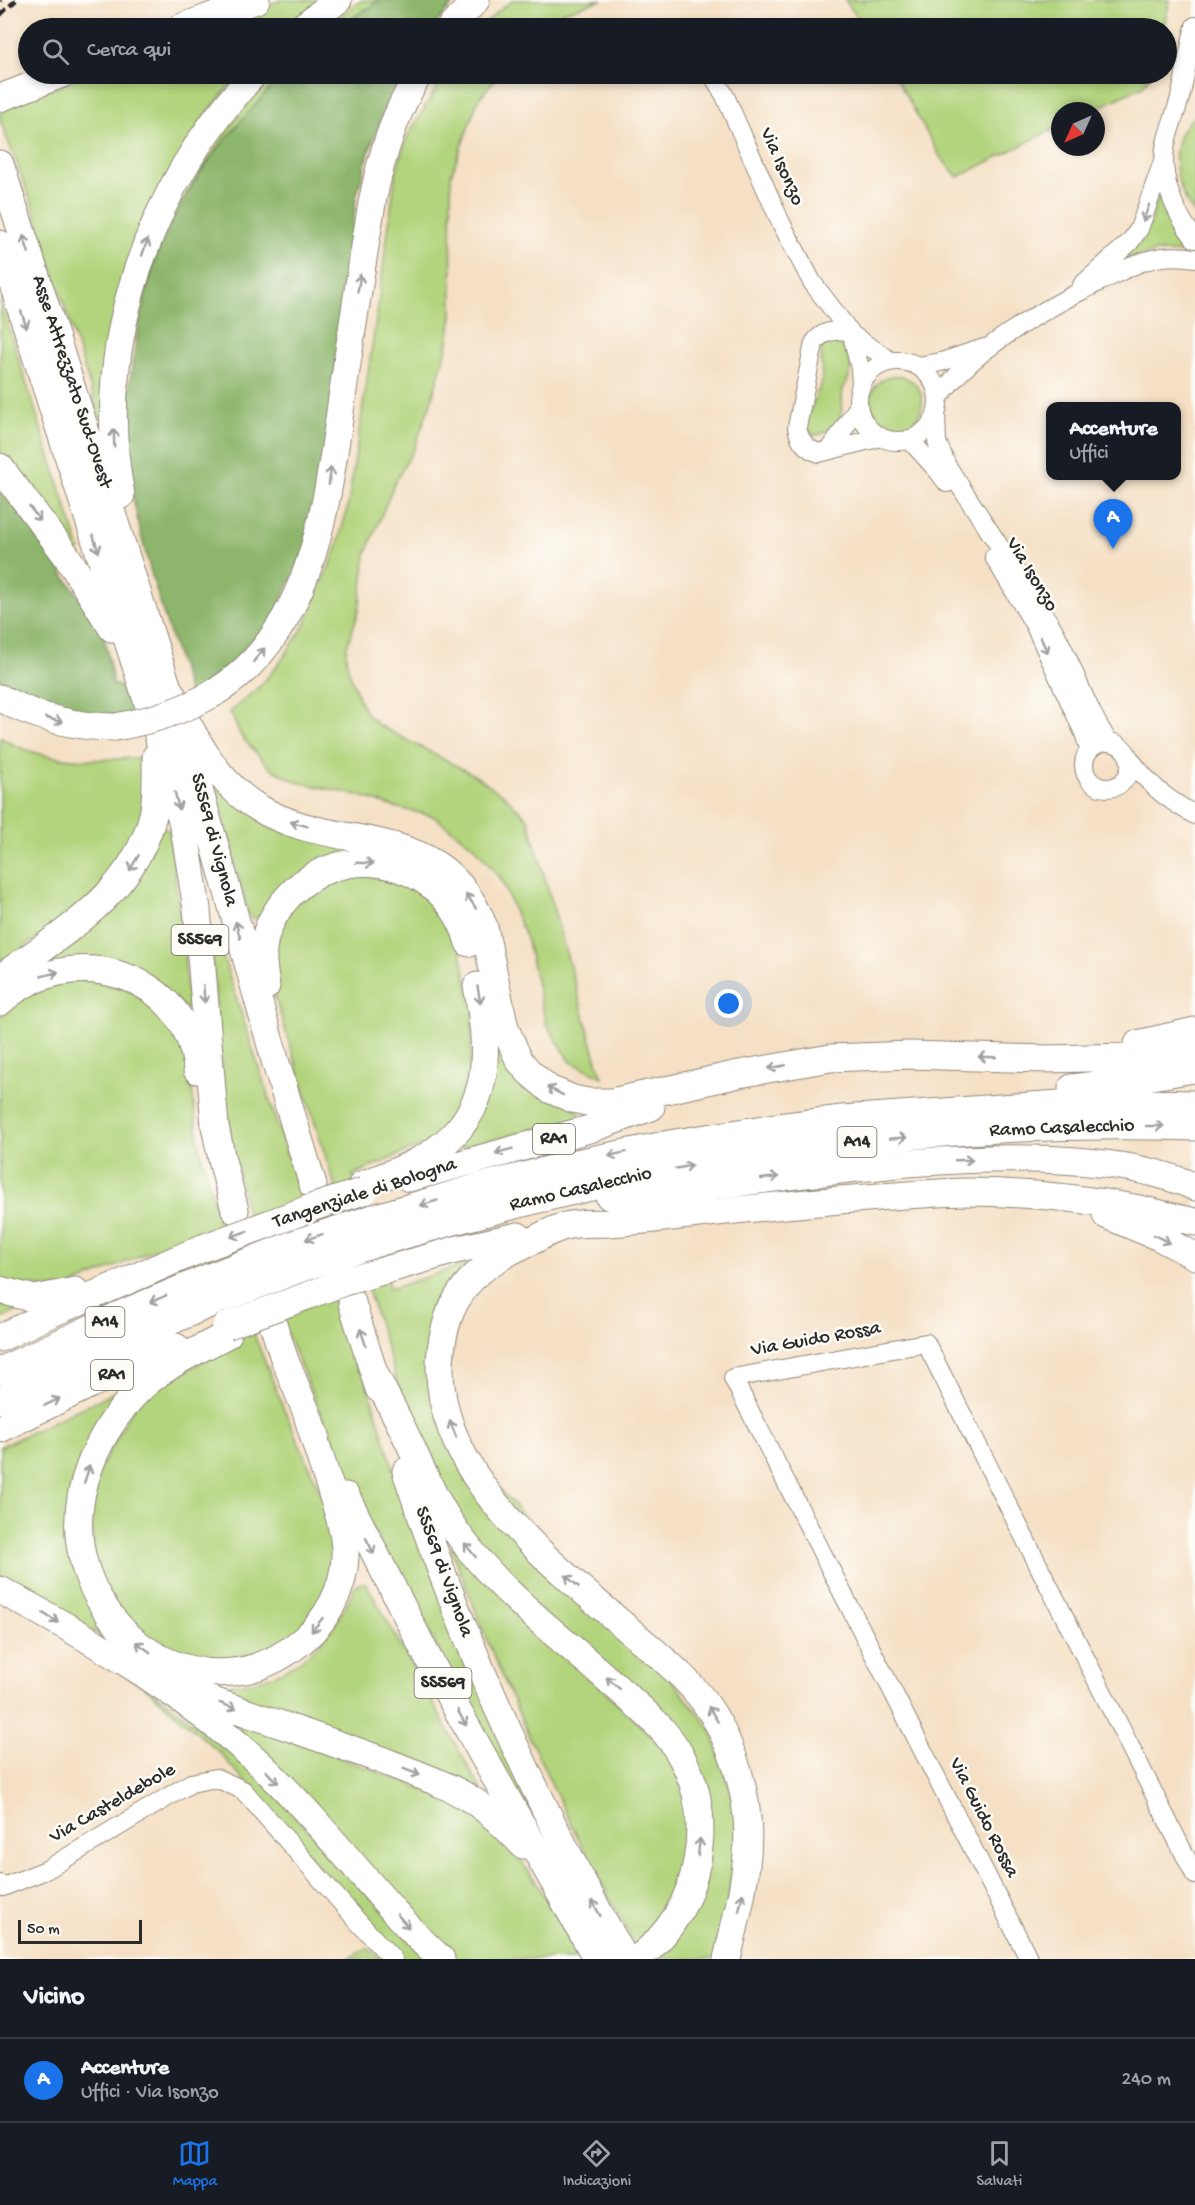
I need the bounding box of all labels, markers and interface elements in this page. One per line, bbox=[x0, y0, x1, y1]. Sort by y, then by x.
search box bbox=[18, 18, 1177, 84]
icon: search bbox=[39, 35, 72, 68]
text: Cerca qui bbox=[87, 38, 171, 64]
north arrow bbox=[1051, 102, 1105, 156]
street label: Via Isonzo bbox=[753, 124, 808, 209]
one-way arrow bbox=[1139, 203, 1150, 221]
one-way arrow bbox=[20, 235, 31, 254]
one-way arrow bbox=[141, 238, 152, 257]
street label: Asse Attrezzato Sud-Ovest bbox=[26, 273, 117, 493]
one-way arrow bbox=[354, 274, 365, 294]
one-way arrow bbox=[19, 310, 30, 329]
popup bbox=[1046, 402, 1181, 480]
text: Accenture bbox=[1069, 417, 1158, 443]
one-way arrow bbox=[109, 429, 120, 449]
text: Uffici bbox=[1069, 443, 1109, 466]
one-way arrow bbox=[325, 467, 336, 486]
pin: A bbox=[1094, 500, 1132, 549]
one-way arrow bbox=[29, 505, 41, 521]
street label: Via Isonzo bbox=[999, 533, 1062, 616]
one-way arrow bbox=[91, 534, 102, 553]
one-way arrow bbox=[1039, 636, 1051, 654]
one-way arrow bbox=[252, 647, 265, 663]
one-way arrow bbox=[44, 715, 63, 727]
street label: SS569 di Vignola bbox=[184, 771, 242, 910]
one-way arrow bbox=[172, 791, 184, 810]
one-way arrow bbox=[290, 817, 309, 829]
one-way arrow bbox=[127, 854, 139, 871]
one-way arrow bbox=[354, 857, 374, 868]
one-way arrow bbox=[465, 893, 477, 910]
one-way arrow bbox=[232, 921, 243, 940]
road number: SS569 bbox=[172, 925, 228, 955]
one-way arrow bbox=[40, 967, 59, 979]
one-way arrow bbox=[199, 983, 210, 1003]
one-way arrow bbox=[474, 984, 485, 1004]
your location bbox=[714, 989, 743, 1018]
one-way arrow bbox=[978, 1051, 998, 1063]
one-way arrow bbox=[768, 1062, 787, 1073]
one-way arrow bbox=[547, 1085, 565, 1096]
street label: Ramo Casalecchio bbox=[989, 1115, 1135, 1143]
one-way arrow bbox=[1145, 1120, 1165, 1132]
road number: RA1 bbox=[533, 1124, 575, 1154]
road number: A14 bbox=[838, 1127, 876, 1157]
one-way arrow bbox=[887, 1132, 907, 1143]
one-way arrow bbox=[495, 1146, 514, 1158]
one-way arrow bbox=[608, 1149, 628, 1160]
street label: Tangenziale di Bologna bbox=[269, 1153, 460, 1235]
one-way arrow bbox=[954, 1154, 974, 1166]
one-way arrow bbox=[673, 1161, 693, 1172]
street label: Ramo Casalecchio bbox=[508, 1162, 654, 1218]
one-way arrow bbox=[760, 1173, 780, 1184]
one-way arrow bbox=[420, 1198, 439, 1209]
one-way arrow bbox=[230, 1230, 249, 1241]
one-way arrow bbox=[305, 1233, 324, 1244]
one-way arrow bbox=[1152, 1233, 1170, 1245]
one-way arrow bbox=[149, 1294, 167, 1305]
road number: A14 bbox=[86, 1307, 124, 1337]
street label: Via Guido Rossa bbox=[748, 1317, 883, 1363]
one-way arrow bbox=[356, 1328, 367, 1347]
road number: RA1 bbox=[91, 1360, 133, 1390]
one-way arrow bbox=[43, 1396, 61, 1408]
one-way arrow bbox=[447, 1420, 458, 1439]
one-way arrow bbox=[82, 1465, 93, 1484]
street label: SS569 di Vignola bbox=[409, 1504, 478, 1641]
one-way arrow bbox=[364, 1537, 376, 1554]
one-way arrow bbox=[464, 1542, 477, 1558]
one-way arrow bbox=[564, 1574, 580, 1587]
one-way arrow bbox=[42, 1612, 59, 1624]
one-way arrow bbox=[311, 1617, 324, 1633]
one-way arrow bbox=[135, 1641, 151, 1653]
road number: SS569 bbox=[414, 1668, 472, 1698]
one-way arrow bbox=[605, 1676, 620, 1690]
one-way arrow bbox=[218, 1702, 237, 1713]
one-way arrow bbox=[706, 1706, 719, 1723]
one-way arrow bbox=[456, 1709, 468, 1726]
street label: Via Guido Rossa bbox=[943, 1753, 1023, 1882]
street label: Via Casteldebole bbox=[45, 1758, 180, 1850]
one-way arrow bbox=[402, 1767, 420, 1778]
one-way arrow bbox=[265, 1769, 280, 1784]
one-way arrow bbox=[694, 1837, 705, 1857]
one-way arrow bbox=[735, 1893, 747, 1912]
one-way arrow bbox=[590, 1900, 602, 1917]
one-way arrow bbox=[396, 1913, 410, 1928]
scale bar bbox=[18, 1917, 142, 1944]
text: 50 m bbox=[27, 1921, 60, 1940]
text: Vicino bbox=[24, 1983, 84, 2014]
text: Accenture bbox=[81, 2056, 169, 2082]
text: A bbox=[38, 2069, 49, 2092]
text: 240 m bbox=[1121, 2069, 1171, 2092]
text: Uffici · Via Isonzo bbox=[81, 2082, 219, 2105]
tab: Mappa bbox=[173, 2137, 217, 2192]
tab: Indicazioni bbox=[563, 2137, 631, 2192]
tab: Salvati bbox=[977, 2137, 1022, 2192]

